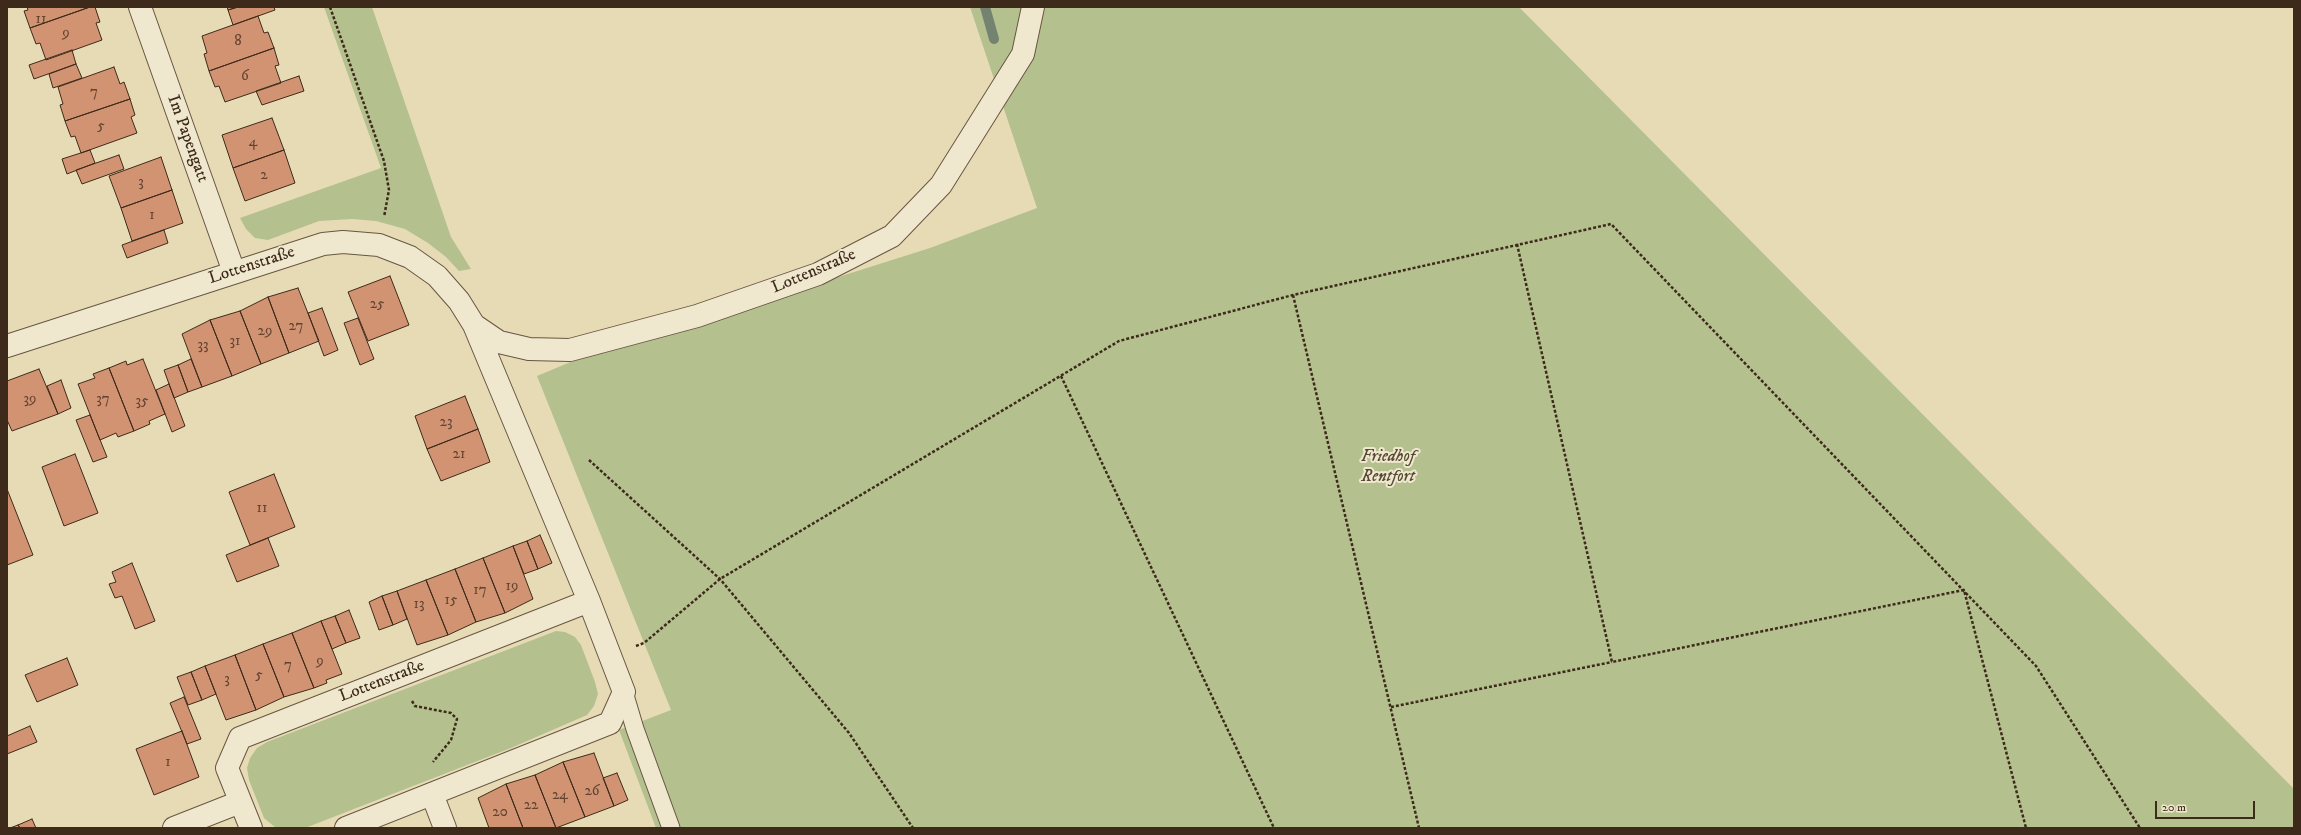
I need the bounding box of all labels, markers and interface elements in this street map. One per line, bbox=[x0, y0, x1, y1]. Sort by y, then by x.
house number: 11 bbox=[35, 11, 47, 29]
house number: 9 bbox=[62, 25, 70, 43]
house number: 8 bbox=[234, 33, 242, 51]
house number: 6 bbox=[241, 68, 249, 86]
house number: 7 bbox=[90, 84, 98, 102]
street label: Im Papengatt bbox=[162, 93, 212, 185]
house number: 5 bbox=[97, 118, 105, 136]
house number: 4 bbox=[249, 134, 257, 152]
house number: 2 bbox=[260, 167, 268, 185]
house number: 3 bbox=[138, 174, 144, 192]
house number: 1 bbox=[149, 207, 155, 225]
street label: Lottenstraße bbox=[206, 242, 298, 290]
street label: Lottenstraße bbox=[769, 245, 859, 299]
house number: 25 bbox=[370, 296, 384, 314]
house number: 27 bbox=[289, 318, 303, 336]
house number: 29 bbox=[258, 323, 272, 341]
house number: 31 bbox=[229, 333, 241, 351]
house number: 33 bbox=[197, 337, 209, 355]
house number: 39 bbox=[23, 391, 37, 409]
house number: 37 bbox=[96, 391, 110, 409]
house number: 35 bbox=[135, 393, 149, 411]
house number: 23 bbox=[440, 414, 452, 432]
house number: 21 bbox=[453, 446, 465, 464]
park label: Friedhof Rentfort bbox=[1361, 447, 1415, 487]
house number: 11 bbox=[256, 500, 268, 518]
house number: 19 bbox=[506, 578, 518, 596]
house number: 17 bbox=[473, 582, 487, 600]
house number: 15 bbox=[445, 592, 457, 610]
house number: 13 bbox=[413, 596, 425, 614]
house number: 9 bbox=[316, 653, 324, 671]
street label: Lottenstraße bbox=[337, 656, 427, 708]
house number: 7 bbox=[284, 657, 292, 675]
house number: 5 bbox=[255, 667, 263, 685]
house number: 3 bbox=[224, 671, 230, 689]
house number: 1 bbox=[165, 754, 171, 772]
house number: 26 bbox=[584, 783, 600, 801]
house number: 24 bbox=[552, 787, 568, 805]
scale bar bbox=[2157, 793, 2257, 819]
house number: 22 bbox=[524, 797, 538, 815]
text: 20 m bbox=[2162, 800, 2186, 815]
house number: 20 bbox=[492, 804, 508, 822]

